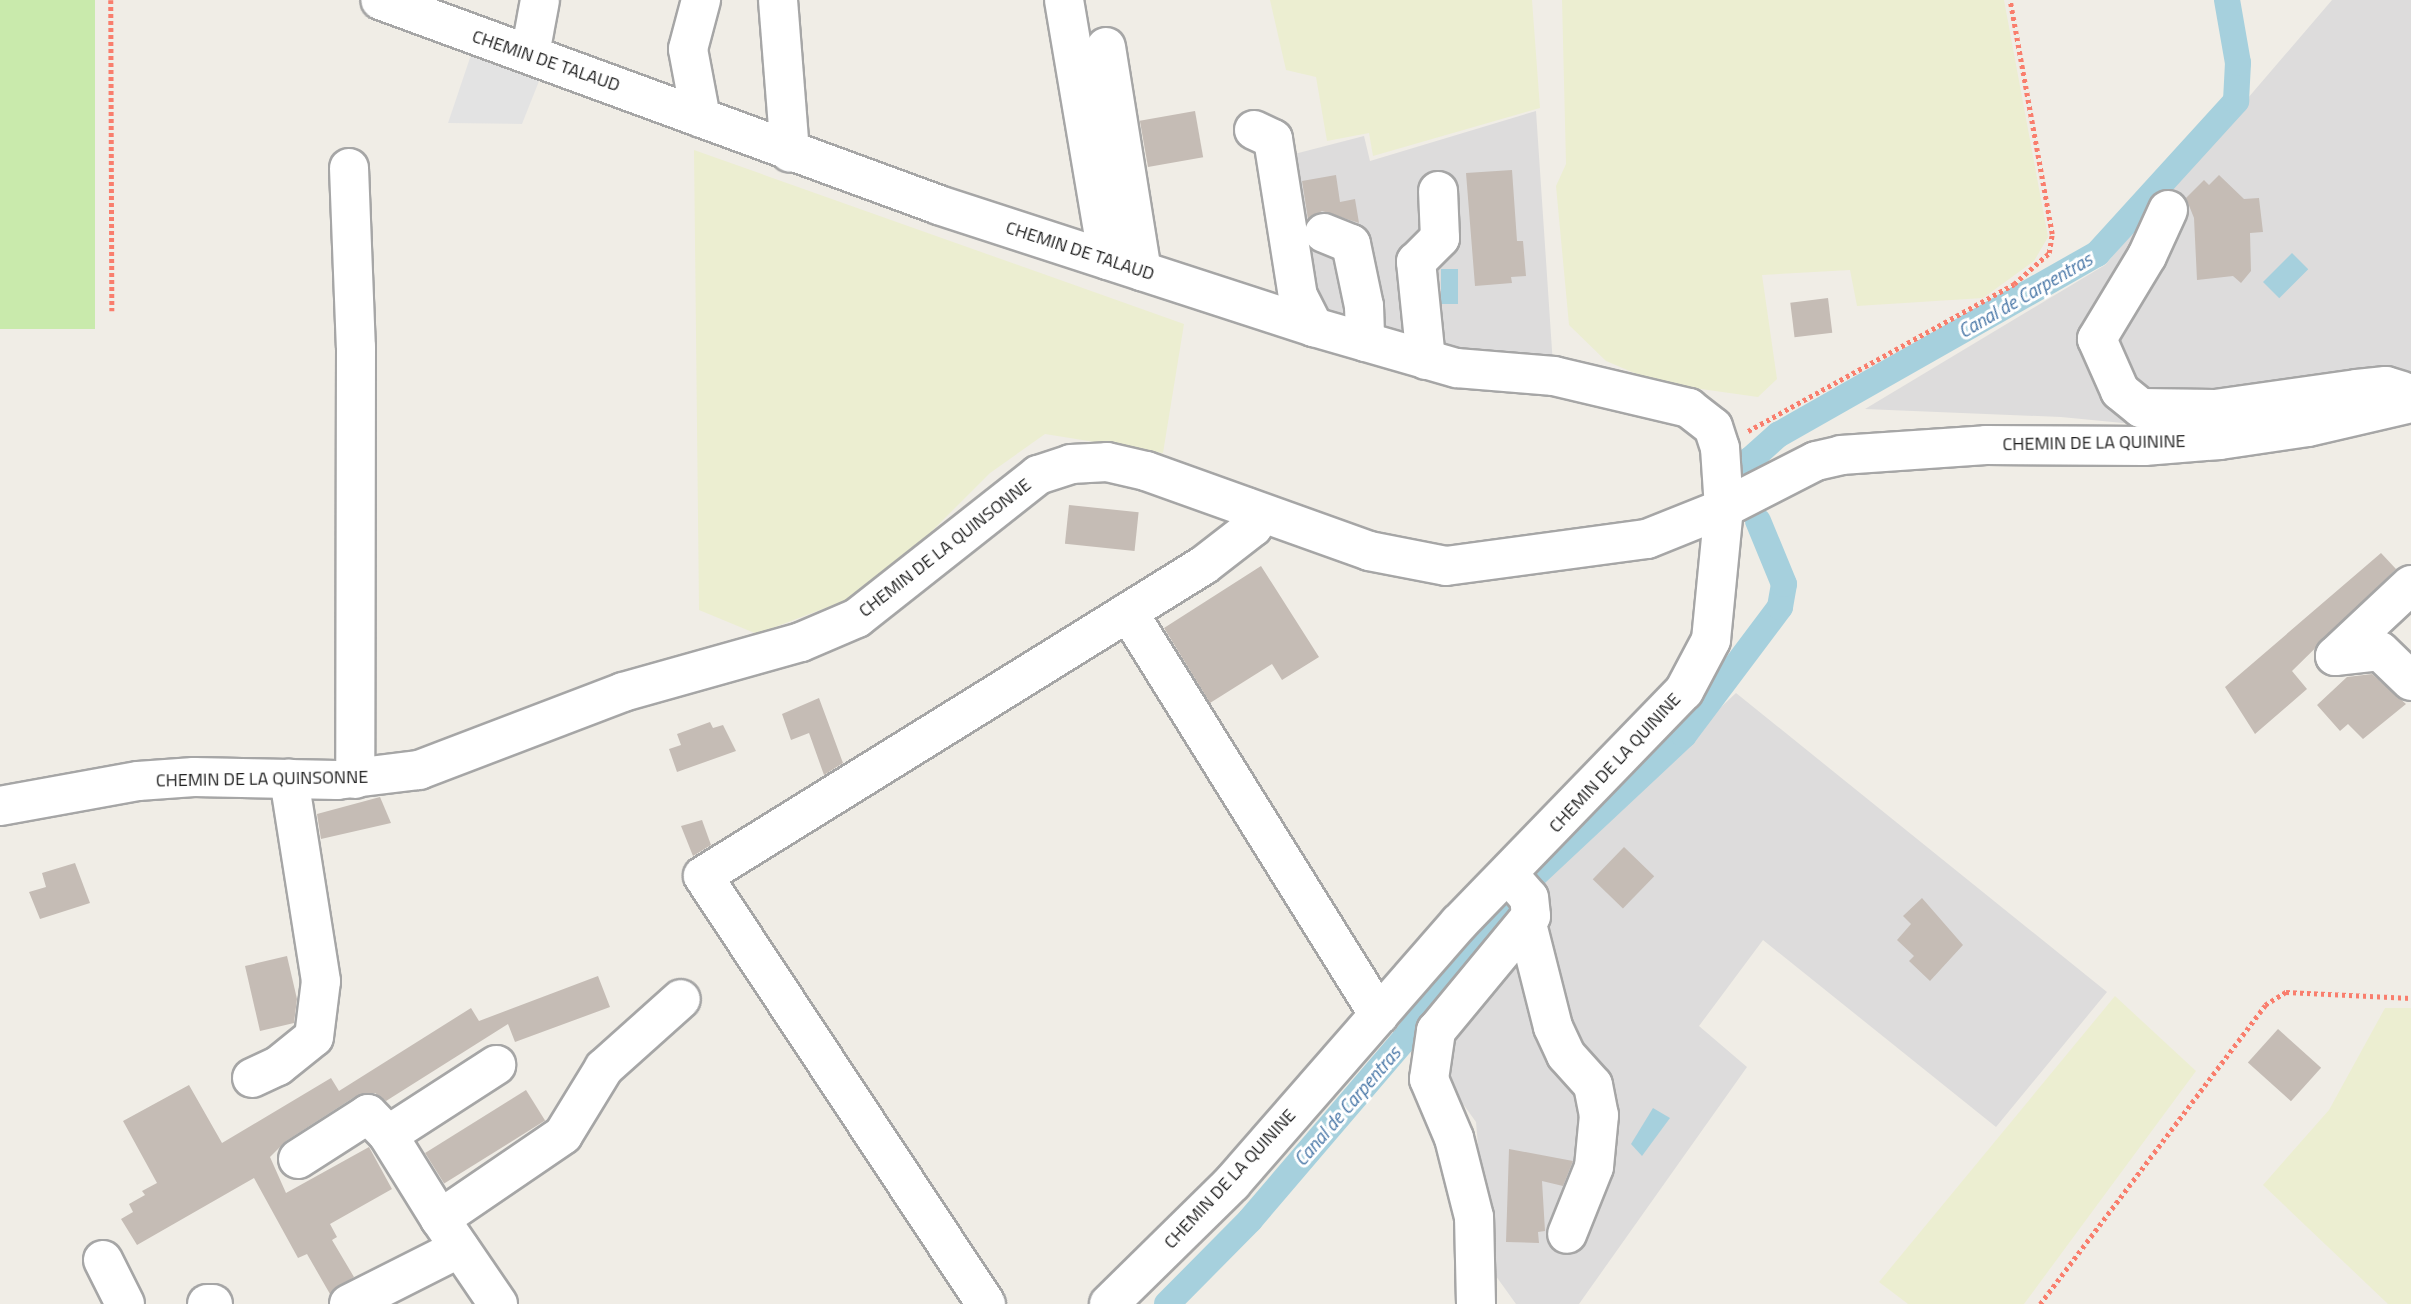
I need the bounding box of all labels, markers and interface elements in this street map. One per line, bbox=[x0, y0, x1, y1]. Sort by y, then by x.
street label: CHEMIN DE TALAUD bbox=[469, 26, 623, 96]
street label: CHEMIN DE TALAUD bbox=[1003, 217, 1157, 285]
water label: Canal de Carpentras bbox=[1954, 247, 2096, 343]
street label: CHEMIN DE LA QUININE bbox=[2002, 431, 2186, 455]
street label: CHEMIN DE LA QUINSONNE bbox=[855, 474, 1035, 622]
street label: CHEMIN DE LA QUININE bbox=[1545, 689, 1685, 837]
street label: CHEMIN DE LA QUINSONNE bbox=[156, 766, 368, 792]
water label: Canal de Carpentras bbox=[1289, 1042, 1405, 1170]
street label: CHEMIN DE LA QUININE bbox=[1160, 1105, 1300, 1253]

